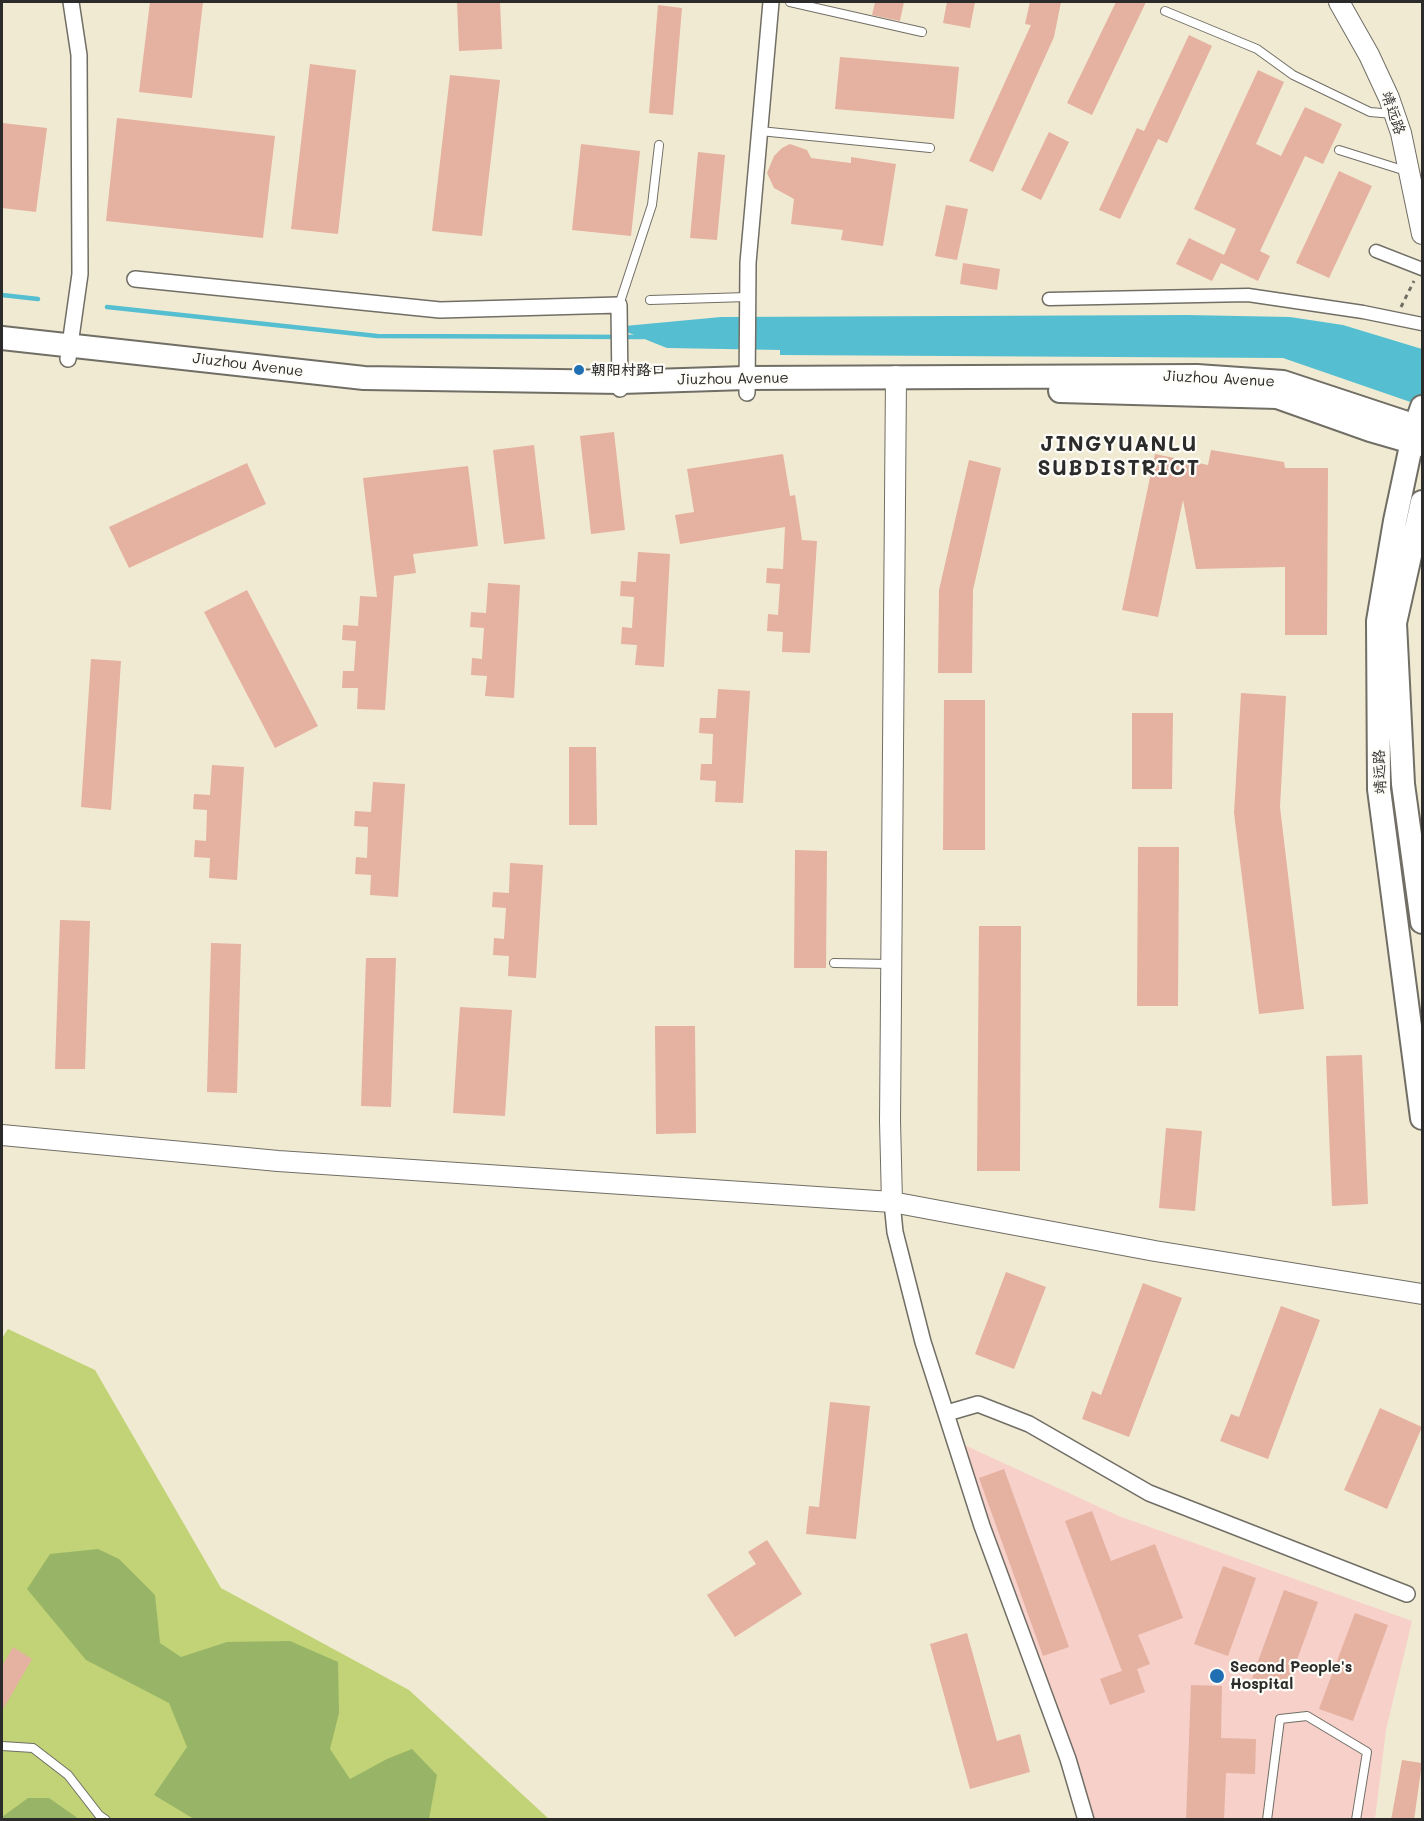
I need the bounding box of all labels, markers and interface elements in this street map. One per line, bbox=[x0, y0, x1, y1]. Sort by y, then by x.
street label: 靖远路 bbox=[1377, 89, 1409, 137]
street label: Jiuzhou Avenue bbox=[192, 349, 304, 381]
place label: 朝阳村路口 bbox=[591, 361, 666, 379]
marker: 朝阳村路口 bbox=[572, 363, 586, 377]
street label: Jiuzhou Avenue bbox=[1163, 367, 1275, 391]
street label: Jiuzhou Avenue bbox=[677, 369, 789, 389]
district label: JINGYUANLU SUBDISTRICT bbox=[1037, 432, 1201, 482]
street label: 靖远路 bbox=[1370, 749, 1390, 795]
place label: Second People's Hospital bbox=[1230, 1658, 1352, 1693]
marker: Second People's Hospital bbox=[1208, 1667, 1226, 1685]

